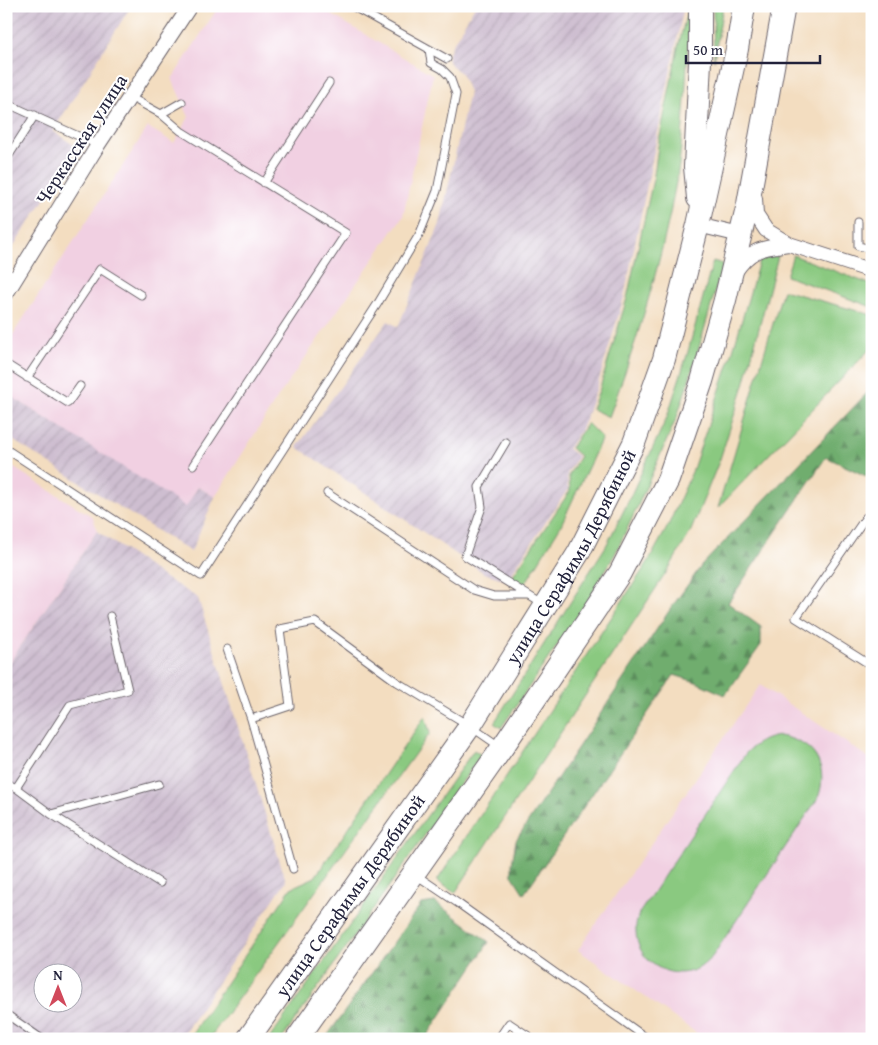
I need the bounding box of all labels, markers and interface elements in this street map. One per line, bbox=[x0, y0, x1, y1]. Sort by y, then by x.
scale bar bbox=[686, 32, 819, 64]
text: 50 m bbox=[693, 39, 724, 60]
street label: Черкасская улица bbox=[28, 68, 134, 210]
street label: улица Серафимы Дерябиной bbox=[498, 444, 643, 670]
street label: улица Серафимы Дерябиной bbox=[267, 788, 432, 1004]
north arrow bbox=[32, 962, 82, 1012]
text: N bbox=[53, 965, 63, 985]

